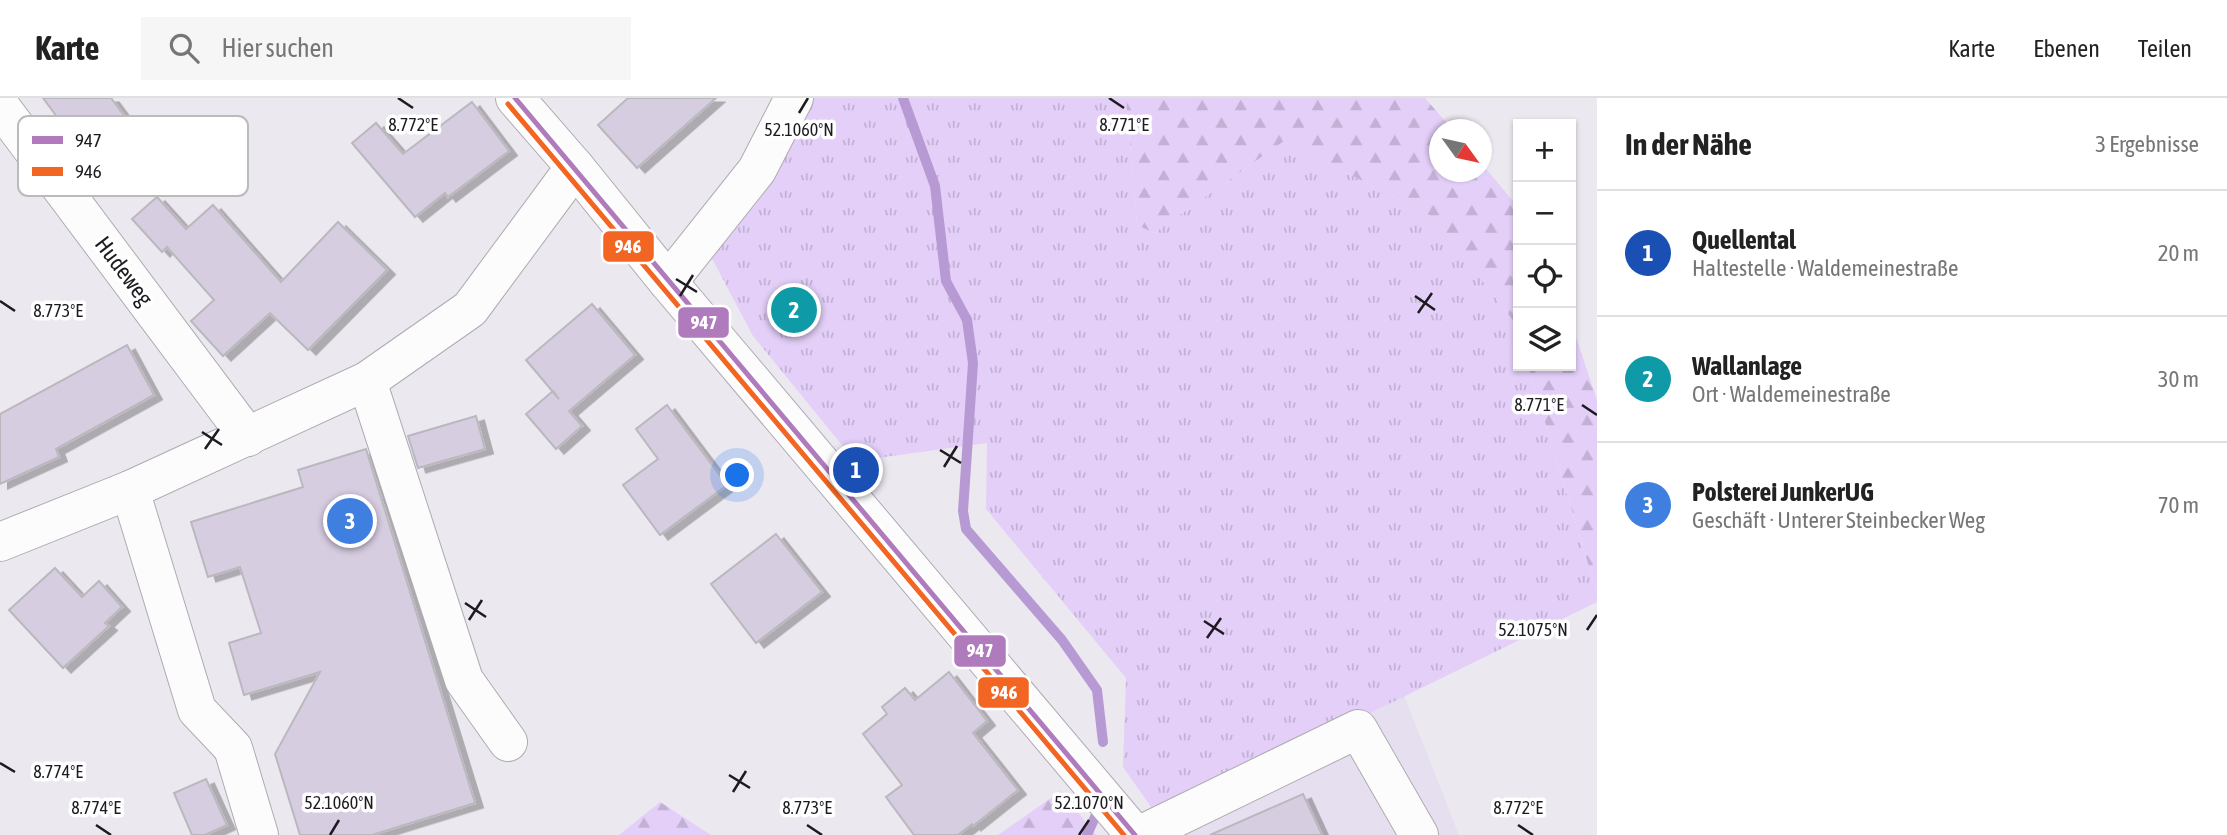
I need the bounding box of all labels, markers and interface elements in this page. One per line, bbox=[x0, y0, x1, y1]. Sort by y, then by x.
search box bbox=[141, 17, 631, 80]
text: Karte bbox=[35, 29, 99, 67]
icon: search bbox=[165, 29, 203, 67]
text: Hier suchen bbox=[221, 33, 334, 63]
text: Karte bbox=[1948, 35, 1995, 62]
text: Ebenen bbox=[2033, 35, 2100, 62]
text: Teilen bbox=[2138, 35, 2192, 62]
text: 8.772°E bbox=[388, 114, 438, 135]
text: 8.771°E bbox=[1099, 114, 1149, 135]
legend bbox=[18, 116, 248, 196]
text: 52.1060°N bbox=[764, 119, 834, 140]
north arrow bbox=[1429, 119, 1492, 182]
map controls bbox=[1513, 119, 1576, 371]
button: + bbox=[1513, 119, 1576, 182]
text: In der Nähe bbox=[1625, 127, 1752, 161]
text: 947 bbox=[75, 129, 102, 151]
text: 3 Ergebnisse bbox=[2095, 131, 2199, 157]
text: 946 bbox=[75, 160, 102, 182]
button: − bbox=[1513, 182, 1576, 245]
text: Quellental bbox=[1692, 225, 1796, 255]
line badge: 946 bbox=[602, 230, 655, 263]
street label: Hudeweg bbox=[90, 231, 158, 311]
text: 946 bbox=[615, 235, 641, 257]
text: 1 bbox=[1643, 240, 1653, 266]
text: 20 m bbox=[2158, 240, 2199, 266]
button: locate bbox=[1513, 245, 1576, 308]
text: Haltestelle · Waldemeinestraße bbox=[1692, 255, 1958, 281]
pin: 2 bbox=[771, 284, 817, 336]
text: 8.773°E bbox=[33, 300, 83, 321]
line badge: 947 bbox=[677, 306, 730, 339]
button: layers bbox=[1513, 308, 1576, 371]
text: 947 bbox=[691, 311, 717, 333]
text: Wallanlage bbox=[1692, 351, 1802, 381]
text: 2 bbox=[1643, 366, 1653, 392]
text: 30 m bbox=[2158, 366, 2199, 392]
text: Ort · Waldemeinestraße bbox=[1692, 381, 1891, 407]
text: 8.771°E bbox=[1514, 394, 1564, 415]
pin: 1 bbox=[833, 444, 879, 496]
your location bbox=[720, 458, 754, 492]
text: Polsterei JunkerUG bbox=[1692, 477, 1874, 507]
text: 3 bbox=[1643, 492, 1653, 518]
text: 70 m bbox=[2158, 492, 2199, 518]
pin: 3 bbox=[327, 495, 373, 547]
text: Geschäft · Unterer Steinbecker Weg bbox=[1692, 507, 1985, 533]
text: 52.1075°N bbox=[1498, 619, 1568, 640]
line badge: 947 bbox=[953, 634, 1007, 668]
text: 947 bbox=[967, 639, 993, 661]
line badge: 946 bbox=[977, 676, 1030, 709]
text: 946 bbox=[991, 681, 1017, 703]
text: 8.774°E bbox=[33, 761, 83, 782]
text: 52.1060°N bbox=[304, 792, 374, 813]
text: 52.1070°N bbox=[1054, 792, 1124, 813]
text: 8.774°E bbox=[71, 797, 121, 818]
text: 8.773°E bbox=[782, 797, 832, 818]
text: 8.772°E bbox=[1493, 797, 1543, 818]

